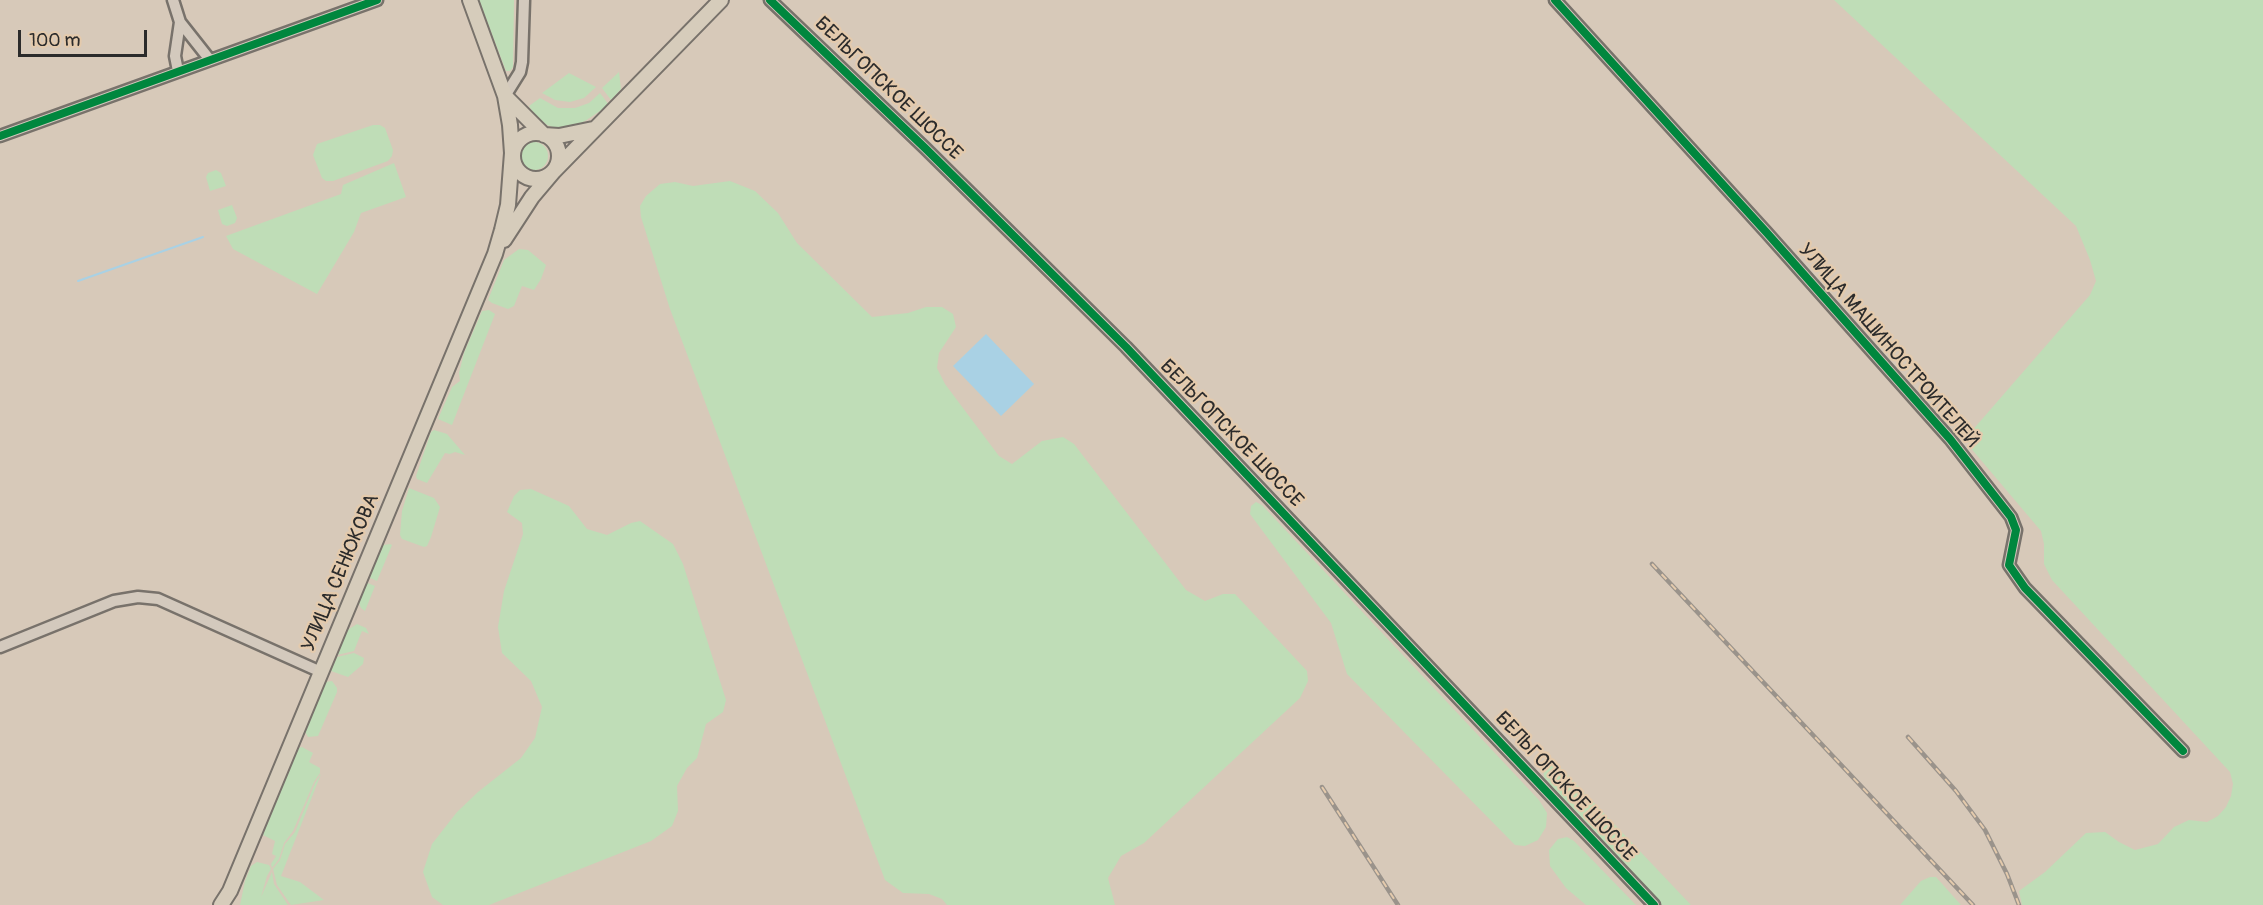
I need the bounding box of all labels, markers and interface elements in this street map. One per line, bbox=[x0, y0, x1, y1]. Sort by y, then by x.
street label: БЕЛЬГОПСКОЕ ШОССЕ bbox=[809, 12, 967, 166]
scale bar bbox=[21, 18, 150, 56]
text: 100 m bbox=[29, 29, 81, 52]
street label: УЛИЦА МАШИНОСТРОИТЕЛЕЙ bbox=[1793, 239, 1983, 453]
street label: БЕЛЬГОПСКОЕ ШОССЕ bbox=[1154, 355, 1308, 513]
street label: УЛИЦА СЕНЮКОВА bbox=[297, 491, 385, 655]
street label: БЕЛЬГОПСКОЕ ШОССЕ bbox=[1489, 707, 1641, 867]

